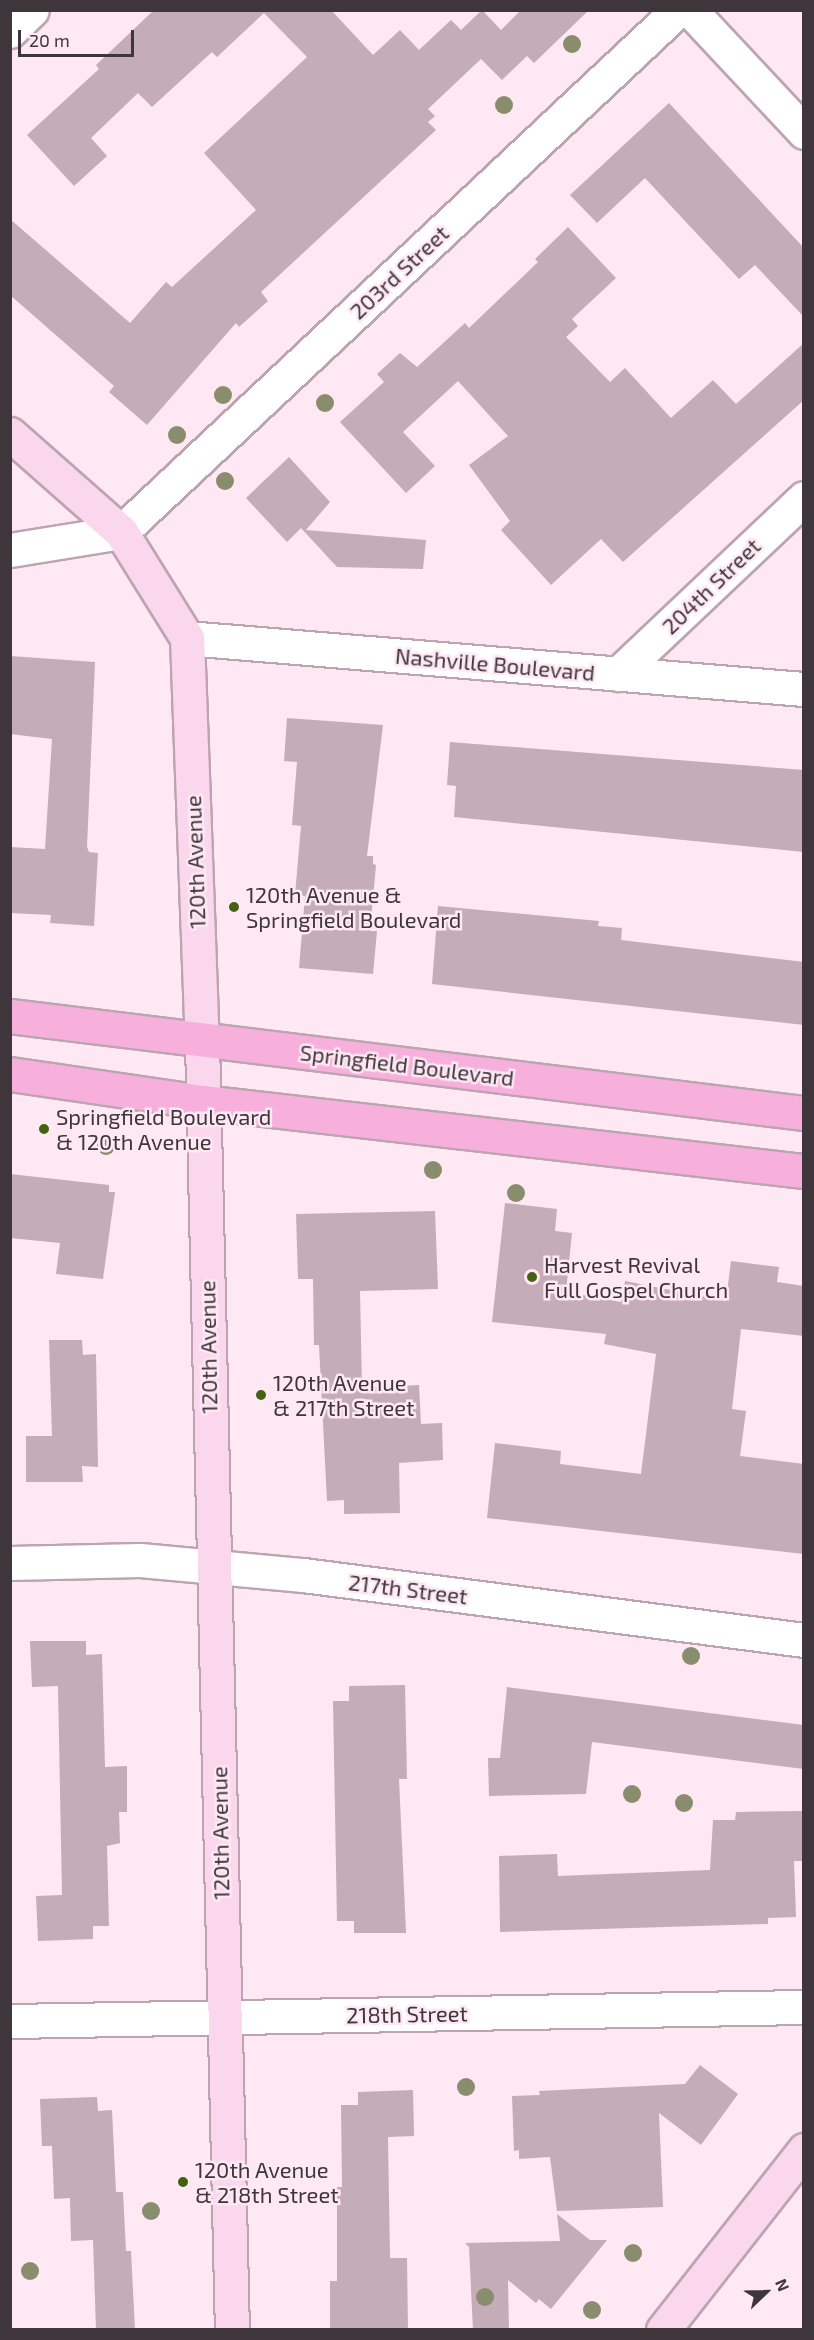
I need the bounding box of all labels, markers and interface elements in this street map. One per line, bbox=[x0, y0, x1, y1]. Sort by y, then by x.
scale bar bbox=[21, 18, 136, 56]
text: 20 m bbox=[29, 29, 70, 51]
street label: 203rd Street bbox=[344, 220, 454, 324]
street label: 204th Street bbox=[656, 533, 766, 639]
street label: Nashville Boulevard bbox=[394, 642, 596, 686]
street label: 120th Avenue bbox=[179, 794, 211, 930]
place label: 120th Avenue & Springfield Boulevard bbox=[246, 881, 461, 932]
marker: 120th Avenue & Springfield Boulevard bbox=[227, 900, 241, 914]
street label: Springfield Boulevard bbox=[298, 1039, 516, 1091]
place label: Springfield Boulevard & 120th Avenue bbox=[56, 1103, 271, 1154]
marker: Springfield Boulevard & 120th Avenue bbox=[37, 1122, 51, 1136]
place label: Harvest Revival Full Gospel Church bbox=[544, 1251, 729, 1302]
marker: Harvest Revival Full Gospel Church bbox=[525, 1270, 539, 1284]
street label: 120th Avenue bbox=[194, 1280, 222, 1414]
place label: 120th Avenue & 217th Street bbox=[273, 1369, 414, 1420]
marker: 120th Avenue & 217th Street bbox=[254, 1388, 268, 1402]
street label: 217th Street bbox=[347, 1569, 469, 1609]
street label: 120th Avenue bbox=[206, 1766, 234, 1900]
street label: 218th Street bbox=[346, 2000, 468, 2028]
place label: 120th Avenue & 218th Street bbox=[195, 2156, 339, 2208]
marker: 120th Avenue & 218th Street bbox=[176, 2175, 190, 2189]
north arrow bbox=[736, 2262, 796, 2322]
text: N bbox=[772, 2276, 794, 2294]

